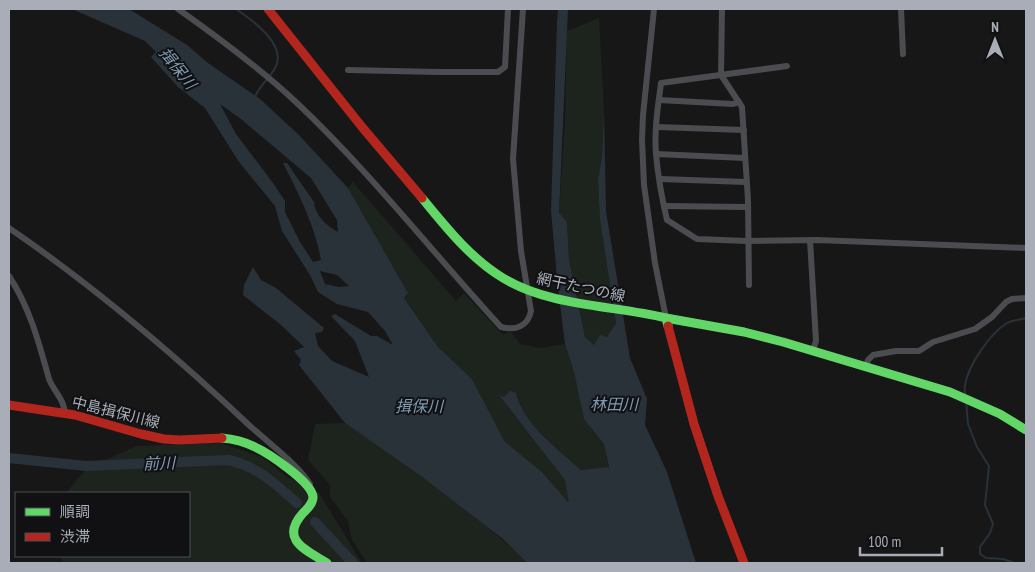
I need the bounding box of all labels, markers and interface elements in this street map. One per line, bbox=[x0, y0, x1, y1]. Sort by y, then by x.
north arrow bbox=[970, 15, 1020, 65]
text: N bbox=[991, 18, 999, 36]
water label: 揖保川 bbox=[155, 43, 202, 94]
street label: 網干たつの線 bbox=[535, 268, 627, 306]
street label: 中島揖保川線 bbox=[70, 392, 162, 432]
water label: 林田川 bbox=[590, 394, 640, 414]
water label: 揖保川 bbox=[395, 396, 445, 416]
water label: 前川 bbox=[143, 452, 177, 474]
legend bbox=[15, 492, 190, 557]
text: 順調 bbox=[60, 502, 90, 521]
scale bar bbox=[860, 524, 942, 556]
text: 渋滞 bbox=[60, 527, 90, 546]
text: 100 m bbox=[868, 532, 901, 551]

